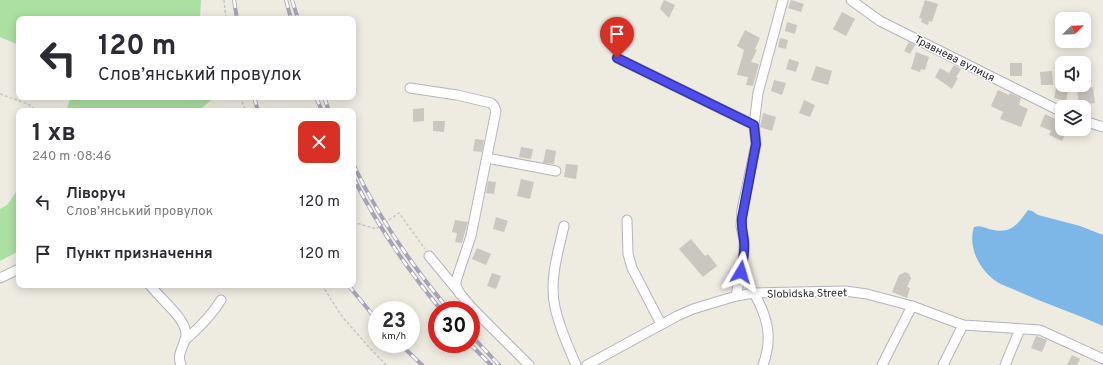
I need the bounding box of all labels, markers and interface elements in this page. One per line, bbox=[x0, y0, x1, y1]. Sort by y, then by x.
north arrow bbox=[1055, 12, 1091, 48]
map controls bbox=[1055, 12, 1091, 136]
pin bbox=[600, 17, 634, 58]
icon: arrive bbox=[606, 23, 628, 45]
text: 120 m bbox=[98, 29, 176, 65]
icon: left bbox=[32, 32, 84, 84]
street label: Травнева вулиця bbox=[912, 33, 997, 85]
button: sound bbox=[1055, 56, 1091, 92]
text: Слов’янський провулок bbox=[98, 64, 302, 87]
button: layers bbox=[1055, 100, 1091, 136]
text: 1 хв bbox=[32, 119, 76, 149]
button: close bbox=[298, 121, 340, 163]
text: 240 m · 08:46 bbox=[32, 149, 111, 165]
text: Ліворуч bbox=[66, 185, 126, 204]
icon: left bbox=[32, 191, 54, 213]
text: 120 m bbox=[299, 193, 340, 212]
text: Слов’янський провулок bbox=[66, 204, 213, 220]
icon: arrive bbox=[32, 243, 54, 265]
text: Пункт призначення bbox=[66, 245, 213, 264]
text: 120 m bbox=[299, 245, 340, 264]
position arrow bbox=[720, 251, 762, 293]
street label: Slobidska Street bbox=[767, 286, 847, 302]
speed limit sign: 30 bbox=[428, 301, 480, 353]
text: 23 bbox=[382, 309, 406, 335]
text: km/h bbox=[382, 330, 406, 343]

